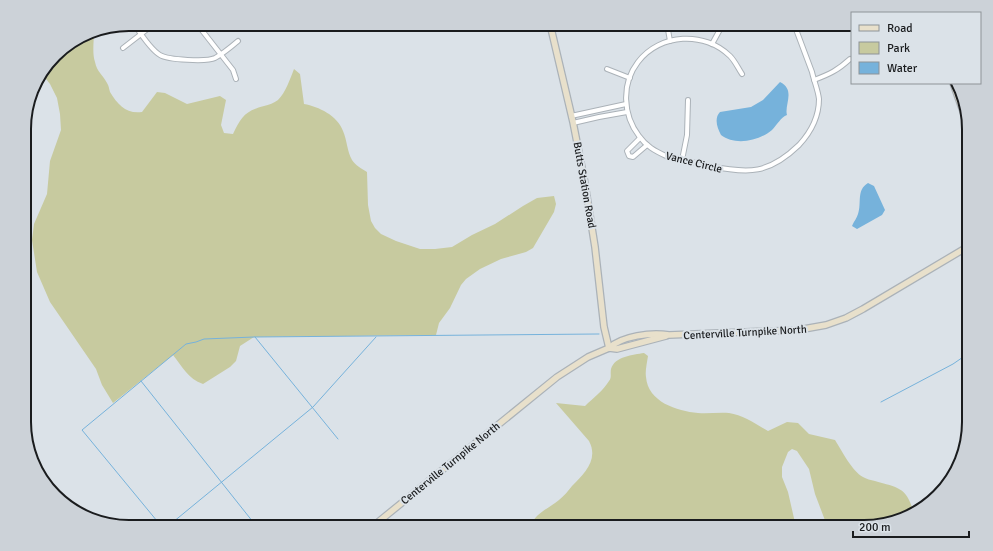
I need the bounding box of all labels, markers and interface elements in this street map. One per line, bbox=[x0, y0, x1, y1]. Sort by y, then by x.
legend bbox=[851, 12, 981, 84]
text: Road bbox=[887, 21, 913, 36]
text: Park bbox=[887, 41, 910, 56]
text: Water bbox=[887, 61, 918, 76]
street label: Butts Station Road bbox=[570, 141, 599, 230]
street label: Vance Circle bbox=[664, 149, 723, 176]
street label: Centerville Turnpike North bbox=[683, 323, 807, 342]
street label: Centerville Turnpike North bbox=[398, 419, 502, 507]
scale bar bbox=[853, 513, 969, 539]
text: 200 m bbox=[859, 520, 891, 535]

